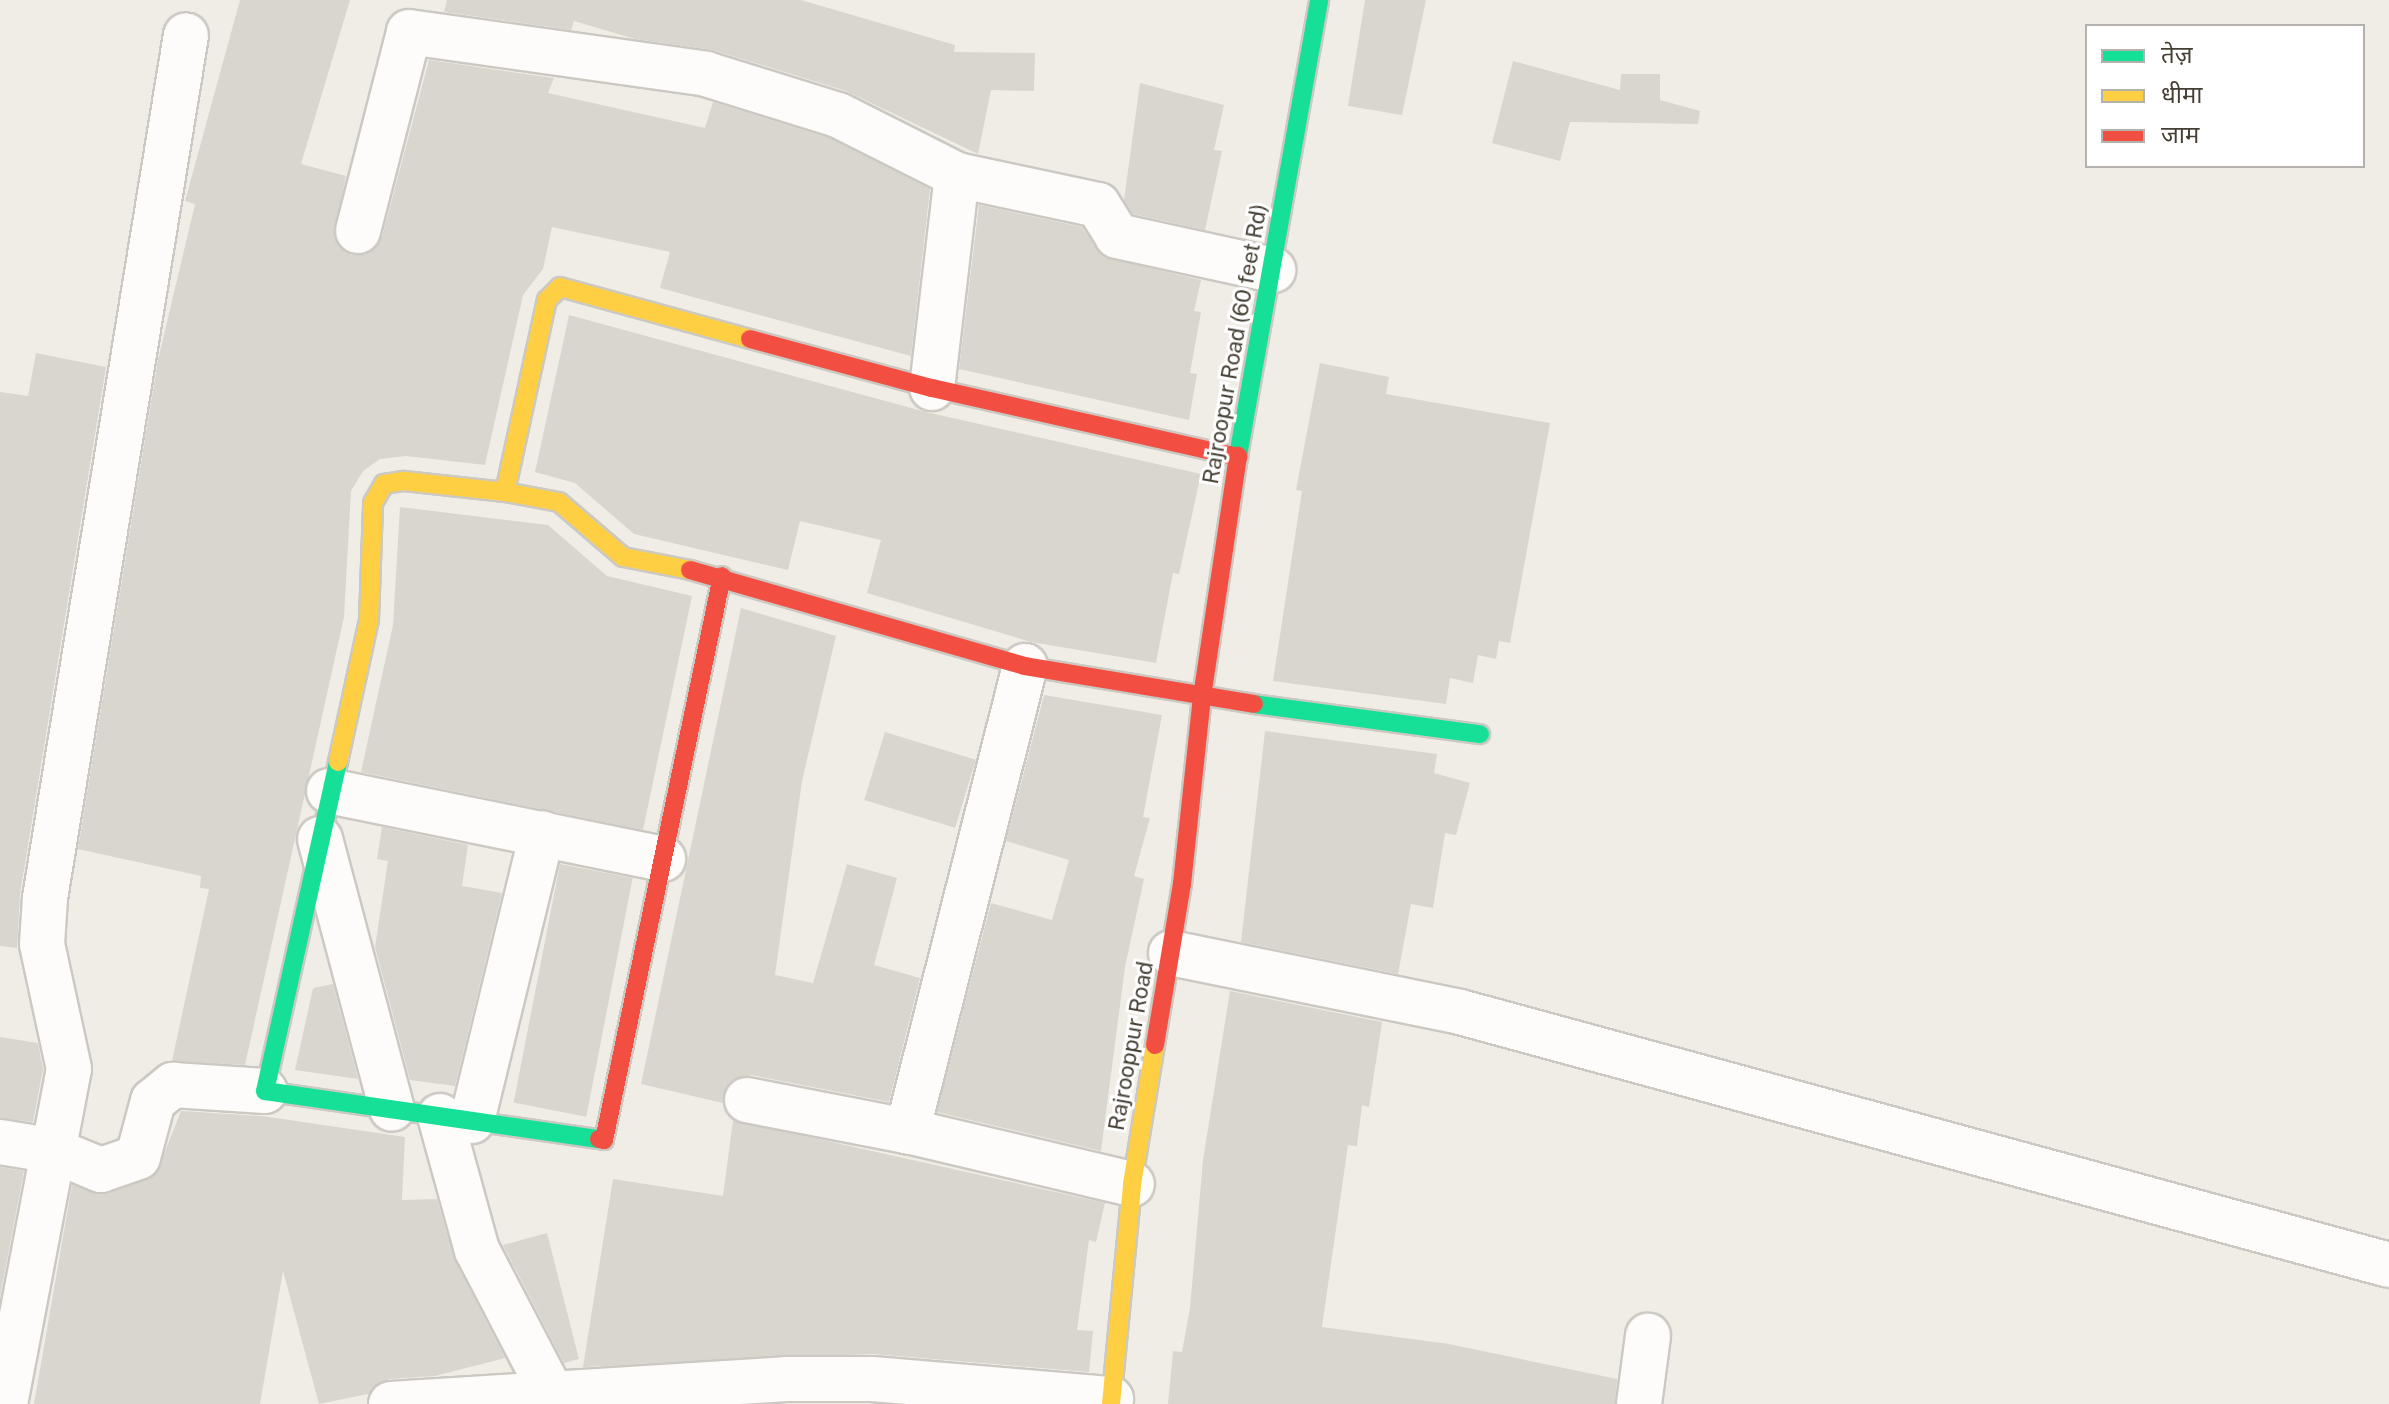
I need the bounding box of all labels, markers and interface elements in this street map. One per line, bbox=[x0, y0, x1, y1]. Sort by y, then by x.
legend bbox=[2085, 24, 2365, 168]
text: तेज़ bbox=[2161, 40, 2193, 68]
text: धीमा bbox=[2161, 80, 2203, 108]
text: जाम bbox=[2161, 120, 2199, 148]
street label: Rajroopur Road (60 feet Rd) bbox=[1197, 202, 1273, 486]
street label: Rajrooppur Road bbox=[1103, 959, 1159, 1133]

